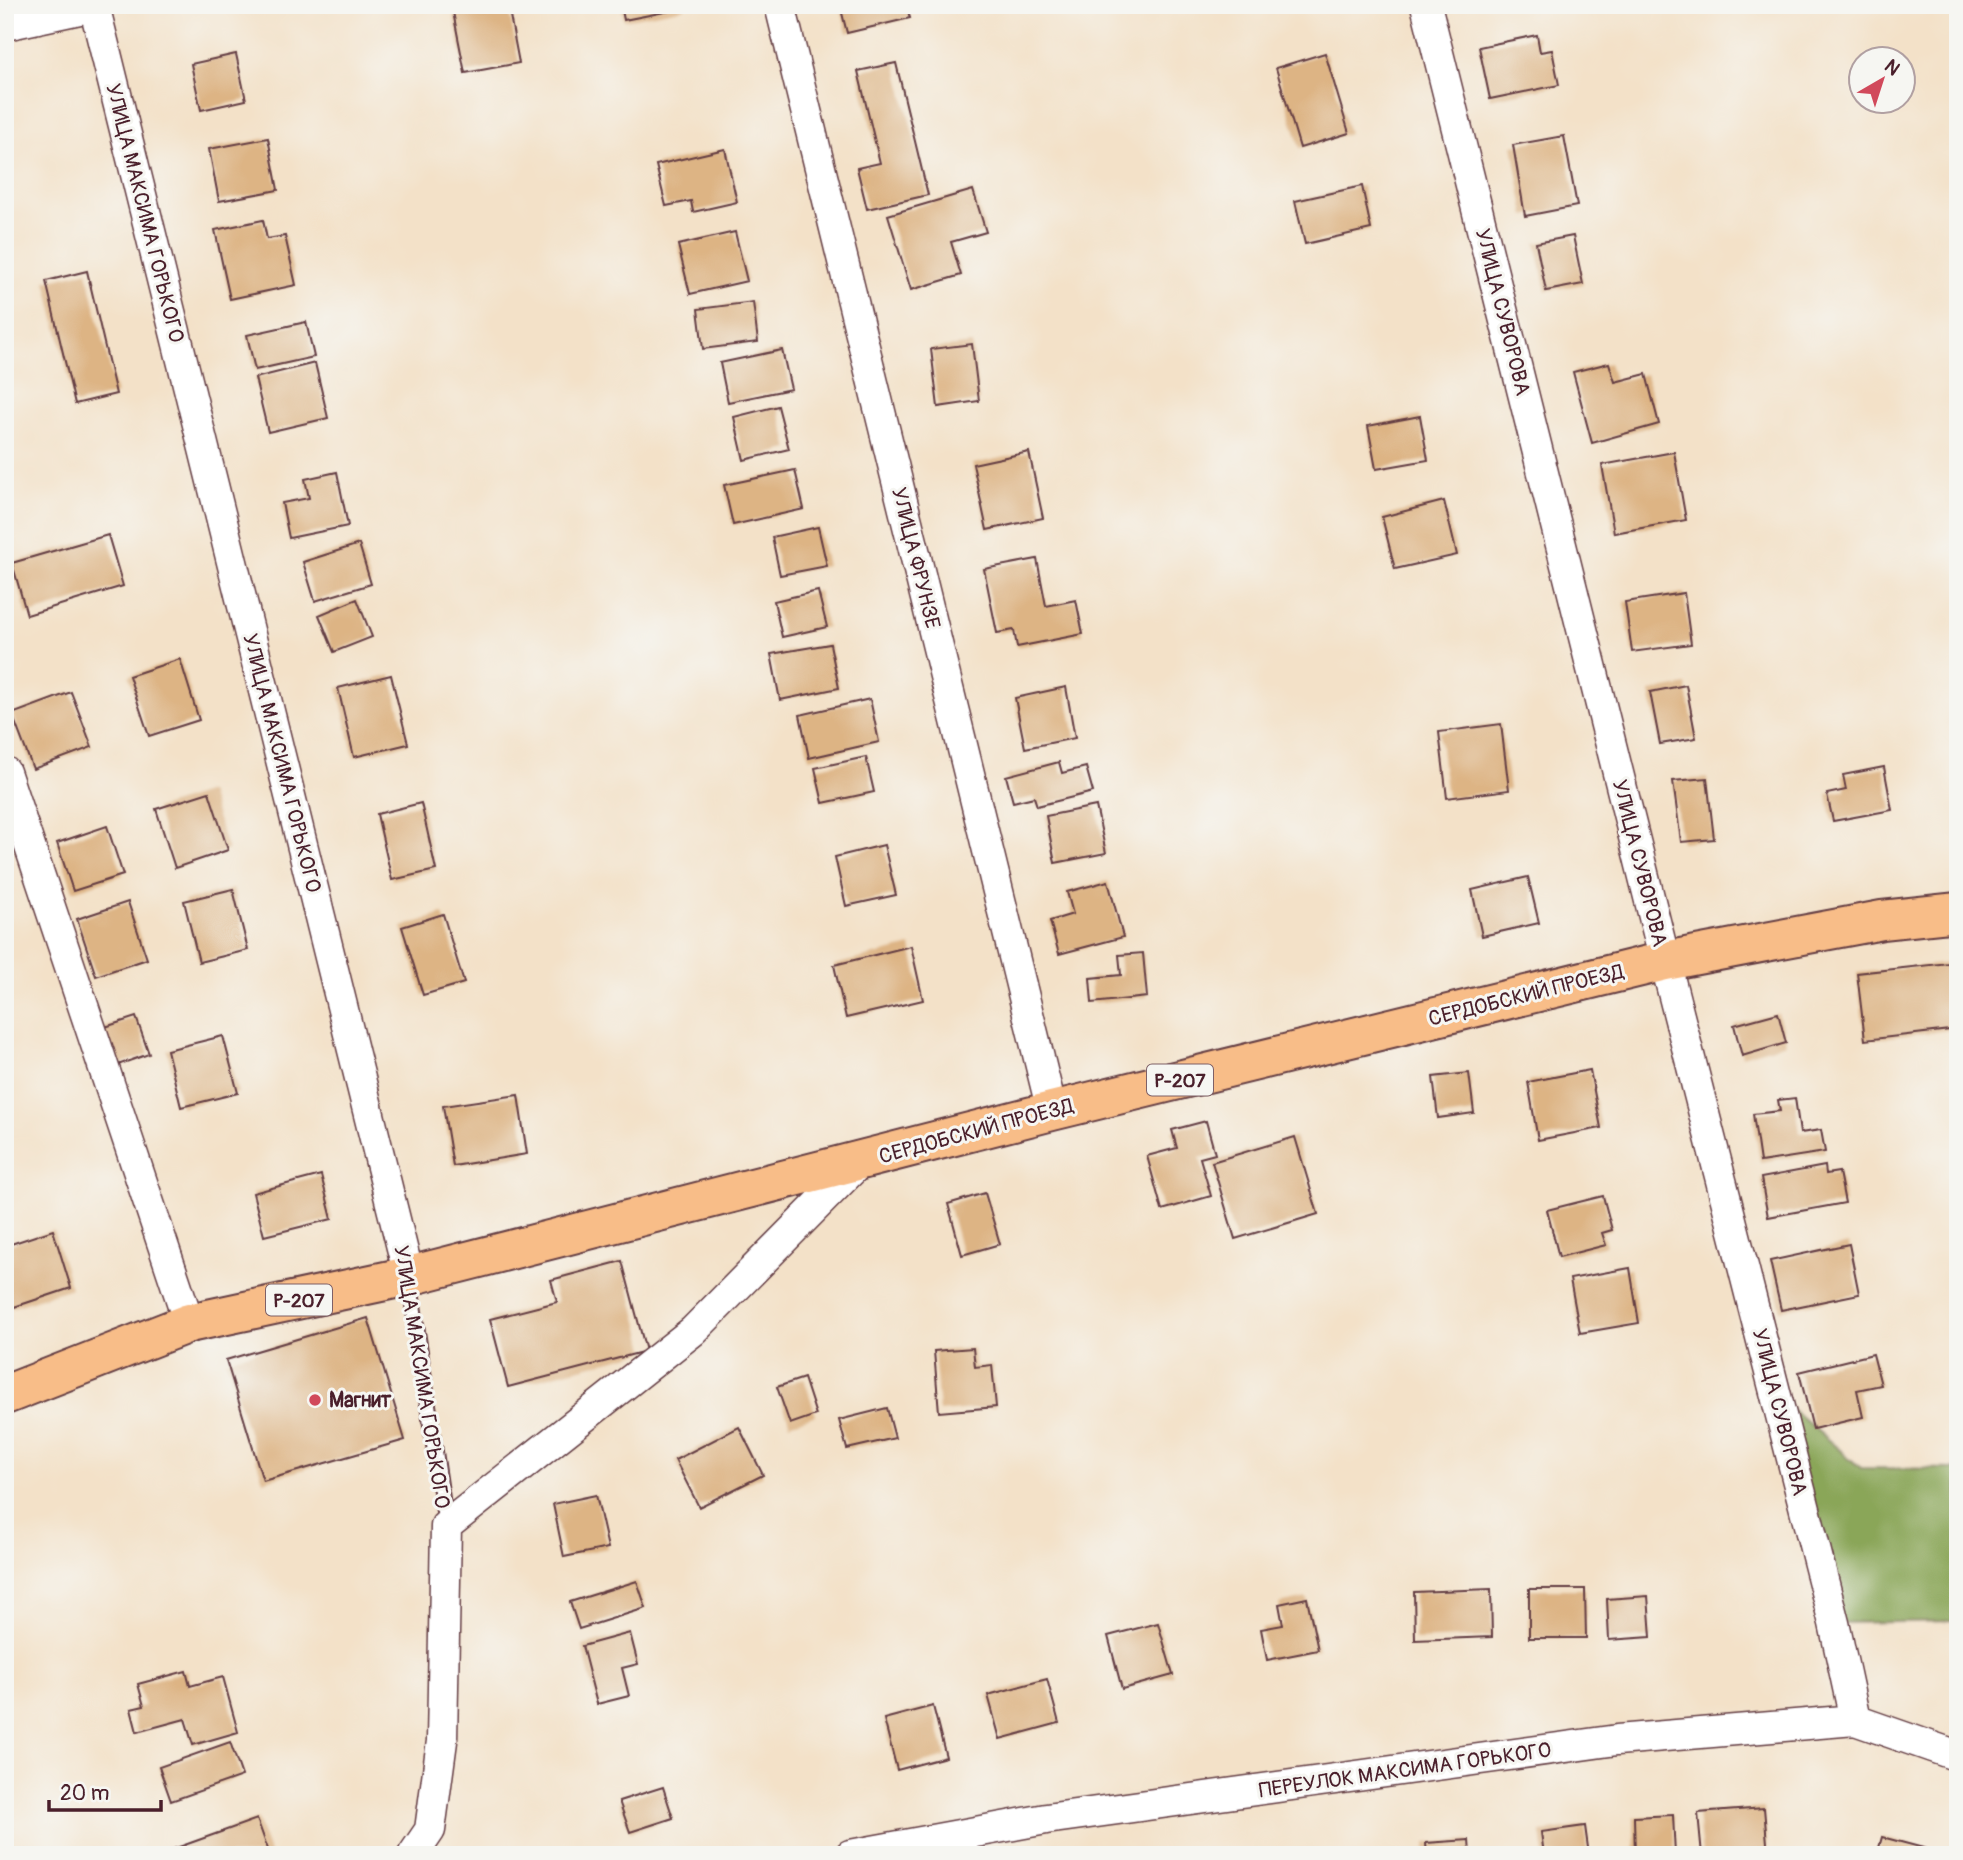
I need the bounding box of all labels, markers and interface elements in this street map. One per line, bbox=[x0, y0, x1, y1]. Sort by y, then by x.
north arrow bbox=[1848, 46, 1918, 116]
text: N bbox=[1880, 54, 1905, 81]
street label: УЛИЦА МАКСИМА ГОРЬКОГО bbox=[99, 81, 190, 345]
street label: УЛИЦА СУВОРОВА bbox=[1469, 226, 1536, 398]
street label: УЛИЦА ФРУНЗЕ bbox=[885, 485, 946, 632]
street label: УЛИЦА МАКСИМА ГОРЬКОГО bbox=[236, 631, 327, 895]
street label: УЛИЦА СУВОРОВА bbox=[1606, 777, 1673, 949]
street label: СЕРДОБСКИЙ ПРОЕЗД bbox=[1426, 958, 1627, 1033]
road number: Р-207 bbox=[1147, 1064, 1213, 1096]
street label: СЕРДОБСКИЙ ПРОЕЗД bbox=[876, 1092, 1077, 1170]
street label: УЛИЦА МАКСИМА ГОРЬКОГО bbox=[387, 1244, 456, 1510]
road number: Р-207 bbox=[266, 1284, 332, 1316]
street label: УЛИЦА СУВОРОВА bbox=[1746, 1326, 1813, 1498]
place label: Магнит bbox=[329, 1387, 392, 1414]
marker: Магнит bbox=[307, 1392, 323, 1408]
street label: ПЕРЕУЛОК МАКСИМА ГОРЬКОГО bbox=[1257, 1737, 1553, 1804]
scale bar bbox=[49, 1769, 161, 1813]
text: 20 m bbox=[60, 1780, 109, 1807]

